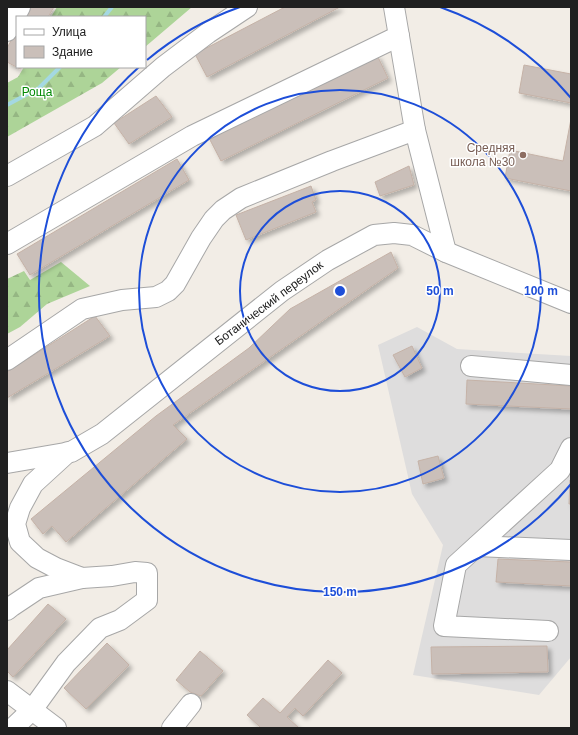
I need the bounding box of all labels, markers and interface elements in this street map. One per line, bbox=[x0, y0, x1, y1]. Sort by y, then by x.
legend bbox=[16, 16, 146, 68]
text: Улица bbox=[52, 25, 86, 39]
text: Здание bbox=[52, 45, 93, 59]
park label: Роща bbox=[22, 85, 53, 99]
place label: Средняя школа №30 bbox=[450, 141, 515, 169]
marker: Средняя школа №30 bbox=[518, 150, 528, 160]
street label: Ботанический переулок bbox=[212, 257, 326, 348]
centre of rings bbox=[333, 284, 347, 298]
text: 50 m bbox=[426, 284, 454, 298]
text: 100 m bbox=[524, 284, 558, 298]
text: 150 m bbox=[323, 585, 357, 599]

